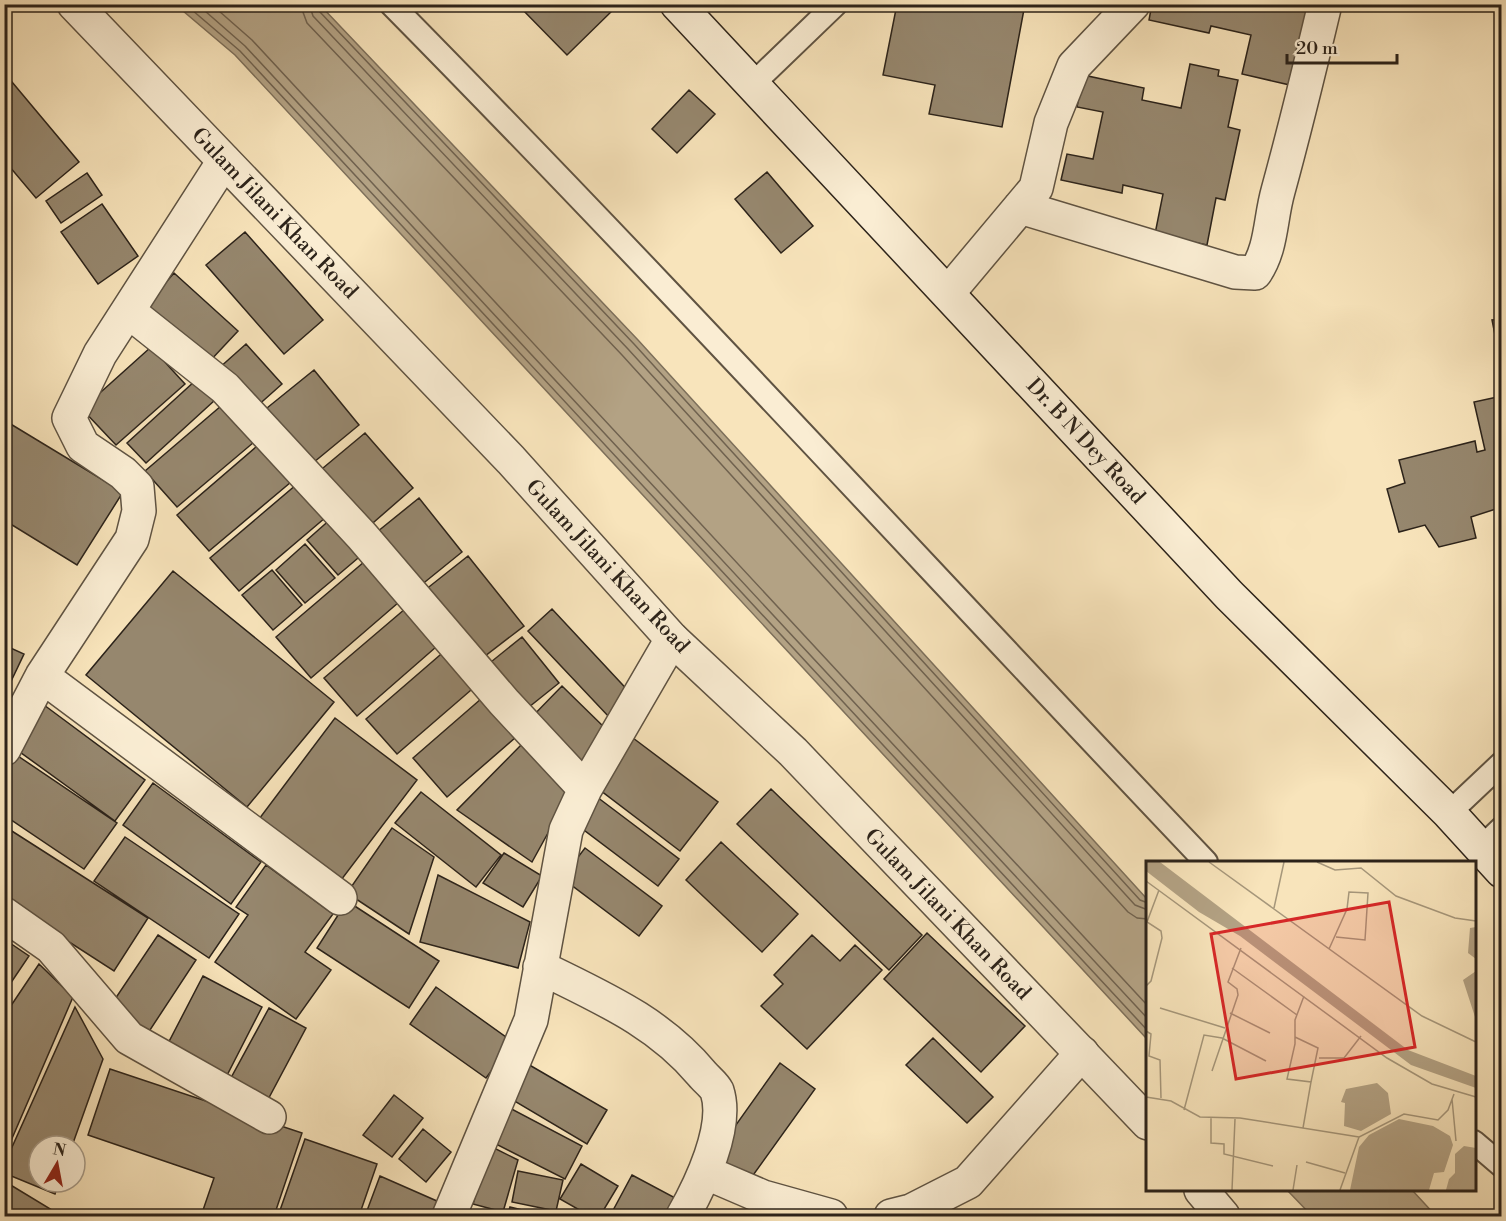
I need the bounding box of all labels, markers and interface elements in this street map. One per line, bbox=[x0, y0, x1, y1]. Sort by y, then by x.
scale bar bbox=[1287, 27, 1396, 65]
text: 20 m bbox=[1296, 37, 1338, 60]
street label: Gulam Jilani Khan Road bbox=[186, 123, 363, 305]
street label: Dr. B N Dey Road bbox=[1020, 373, 1150, 510]
street label: Gulam Jilani Khan Road bbox=[520, 474, 695, 659]
street label: Gulam Jilani Khan Road bbox=[859, 824, 1036, 1006]
inset map bbox=[1146, 861, 1476, 1191]
north arrow bbox=[27, 1134, 87, 1194]
text: N bbox=[51, 1139, 68, 1161]

